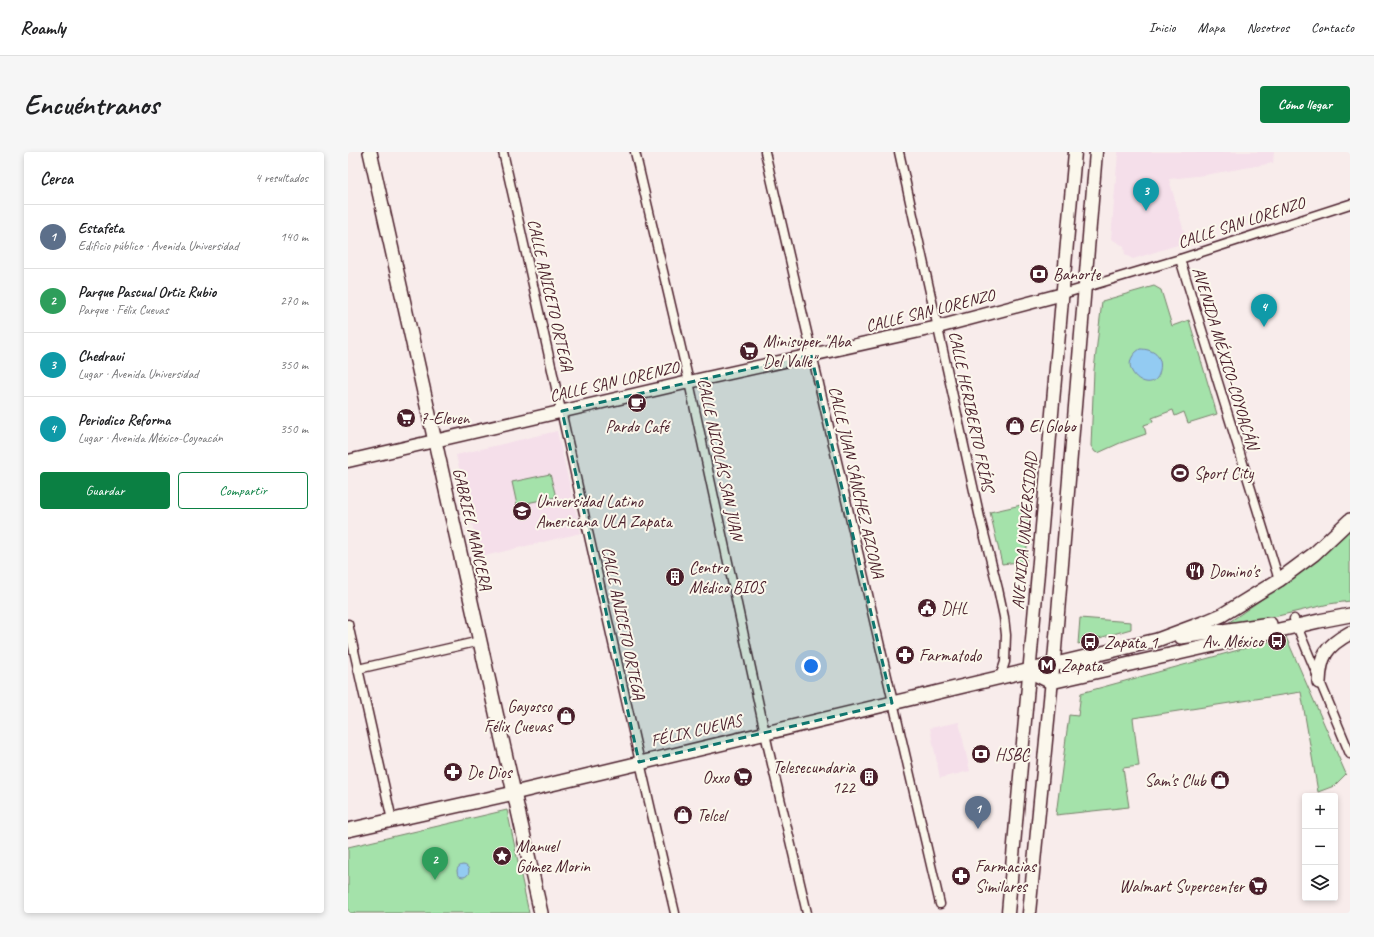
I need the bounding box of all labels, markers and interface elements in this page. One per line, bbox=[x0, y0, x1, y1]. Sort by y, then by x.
text: Roamly bbox=[20, 16, 66, 40]
text: Inicio bbox=[1149, 19, 1176, 36]
text: Mapa bbox=[1198, 19, 1225, 36]
text: Nosotros bbox=[1247, 19, 1289, 36]
text: Contacto bbox=[1311, 19, 1354, 36]
button: Cómo llegar bbox=[1260, 86, 1350, 123]
text: Encuéntranos bbox=[24, 87, 159, 122]
text: Cerca bbox=[40, 168, 73, 189]
text: 4 resultados bbox=[255, 170, 308, 186]
pin: 3 bbox=[1133, 178, 1159, 211]
street label: CALLE SAN LORENZO bbox=[1175, 192, 1309, 253]
street label: CALLE ANICETO ORTEGA bbox=[523, 217, 578, 374]
text: Estafeta bbox=[78, 219, 124, 238]
text: 1 bbox=[50, 229, 56, 245]
text: 140 m bbox=[280, 229, 308, 245]
text: Edificio público · Avenida Universidad bbox=[78, 238, 239, 254]
bank icon: Banorte bbox=[1028, 263, 1050, 285]
place label: Banorte bbox=[1053, 264, 1102, 285]
street label: AVENIDA MÉXICO-COYOACÁN bbox=[1188, 264, 1265, 454]
text: Parque Pascual Ortiz Rubio bbox=[78, 283, 216, 302]
street label: CALLE SAN LORENZO bbox=[863, 284, 998, 337]
text: 2 bbox=[50, 293, 56, 309]
text: 270 m bbox=[280, 293, 308, 309]
pin: 4 bbox=[1251, 294, 1277, 327]
text: Parque · Félix Cuevas bbox=[78, 302, 168, 318]
street label: CALLE HERIBERTO FRÍAS bbox=[944, 329, 1000, 497]
place label: Minisuper "Aba Del Valle" bbox=[763, 331, 852, 372]
supermarket icon: Minisuper "Aba Del Valle" bbox=[738, 340, 760, 362]
text: Chedraui bbox=[78, 347, 123, 366]
street label: CALLE SAN LORENZO bbox=[547, 356, 682, 407]
text: 3 bbox=[50, 357, 56, 373]
text: 350 m bbox=[280, 357, 308, 373]
text: Lugar · Avenida Universidad bbox=[78, 366, 198, 382]
street label: CALLE NICOLÁS SAN JUAN bbox=[693, 376, 749, 544]
street label: CALLE JUAN SÁNCHEZ AZCONA bbox=[824, 384, 890, 581]
cafe icon: Pardo Café bbox=[626, 392, 648, 414]
supermarket icon: 7-Eleven bbox=[395, 407, 417, 429]
place label: 7-Eleven bbox=[420, 408, 471, 429]
text: Periodico Reforma bbox=[78, 411, 170, 430]
shop icon: El Globo bbox=[1004, 415, 1026, 437]
place label: Pardo Café bbox=[605, 416, 671, 437]
place label: El Globo bbox=[1029, 416, 1078, 437]
text: 4 bbox=[50, 421, 56, 437]
text: 350 m bbox=[280, 421, 308, 437]
text: Lugar · Avenida México-Coyoacán bbox=[78, 430, 223, 446]
street label: AVENIDA UNIVERSIDAD bbox=[1007, 450, 1042, 610]
sports icon: Sport City bbox=[1169, 462, 1191, 484]
place label: Sport City bbox=[1194, 463, 1255, 484]
street label: GABRIEL MANCERA bbox=[448, 466, 497, 593]
button: Guardar bbox=[40, 472, 170, 509]
button: Compartir bbox=[178, 472, 308, 509]
place label: Universidad Latino Americana ULA Zapata bbox=[536, 491, 674, 532]
school or university icon: Universidad Latino Americana ULA Zapata bbox=[511, 500, 533, 522]
street label: CALLE ANICETO ORTEGA bbox=[597, 545, 650, 702]
place label: Centro Médico BIOS bbox=[689, 557, 767, 598]
restaurant icon: Domino's bbox=[1184, 560, 1206, 582]
place label: Domino's bbox=[1209, 561, 1261, 582]
building icon: Centro Médico BIOS bbox=[664, 566, 686, 588]
public building icon: DHL bbox=[916, 597, 938, 619]
place label: DHL bbox=[941, 598, 968, 619]
bus stop icon: Av. México bbox=[1266, 630, 1288, 652]
bus stop icon: Zapata 1 bbox=[1079, 631, 1101, 653]
place label: Av. México bbox=[1203, 631, 1265, 652]
place label: Zapata 1 bbox=[1104, 632, 1159, 653]
pharmacy icon: Farmatodo bbox=[894, 644, 916, 666]
place label: Farmatodo bbox=[919, 645, 982, 666]
metro station icon: Zapata bbox=[1036, 654, 1058, 676]
place label: Zapata bbox=[1061, 655, 1105, 676]
your location bbox=[801, 656, 821, 676]
place label: Gayosso Félix Cuevas bbox=[484, 696, 554, 737]
shop icon: Gayosso Félix Cuevas bbox=[555, 705, 577, 727]
street label: FÉLIX CUEVAS bbox=[648, 708, 746, 751]
bank icon: HSBC bbox=[970, 743, 992, 765]
place label: HSBC bbox=[995, 744, 1031, 765]
place label: Telesecundaria 122 bbox=[773, 757, 857, 798]
pharmacy icon: De Dios bbox=[442, 761, 464, 783]
place label: De Dios bbox=[467, 762, 514, 783]
supermarket icon: Oxxo bbox=[732, 766, 754, 788]
building icon: Telesecundaria 122 bbox=[858, 766, 880, 788]
place label: Oxxo bbox=[702, 767, 730, 788]
shop icon: Sam's Club bbox=[1209, 769, 1231, 791]
place label: Sam's Club bbox=[1144, 770, 1208, 791]
map controls bbox=[1302, 793, 1338, 901]
button: + bbox=[1302, 793, 1338, 829]
pin: 1 bbox=[965, 796, 991, 829]
shop icon: Telcel bbox=[672, 804, 694, 826]
place label: Telcel bbox=[697, 805, 729, 826]
button: − bbox=[1302, 829, 1338, 865]
place label: Manuel Gómez Morin bbox=[516, 836, 591, 877]
place icon: Manuel Gómez Morin bbox=[491, 845, 513, 867]
pin: 2 bbox=[422, 847, 448, 880]
place label: Farmacias Similares bbox=[975, 856, 1038, 897]
pharmacy icon: Farmacias Similares bbox=[950, 865, 972, 887]
button: layers bbox=[1302, 865, 1338, 901]
supermarket icon: Walmart Supercenter bbox=[1247, 875, 1269, 897]
place label: Walmart Supercenter bbox=[1119, 876, 1246, 897]

